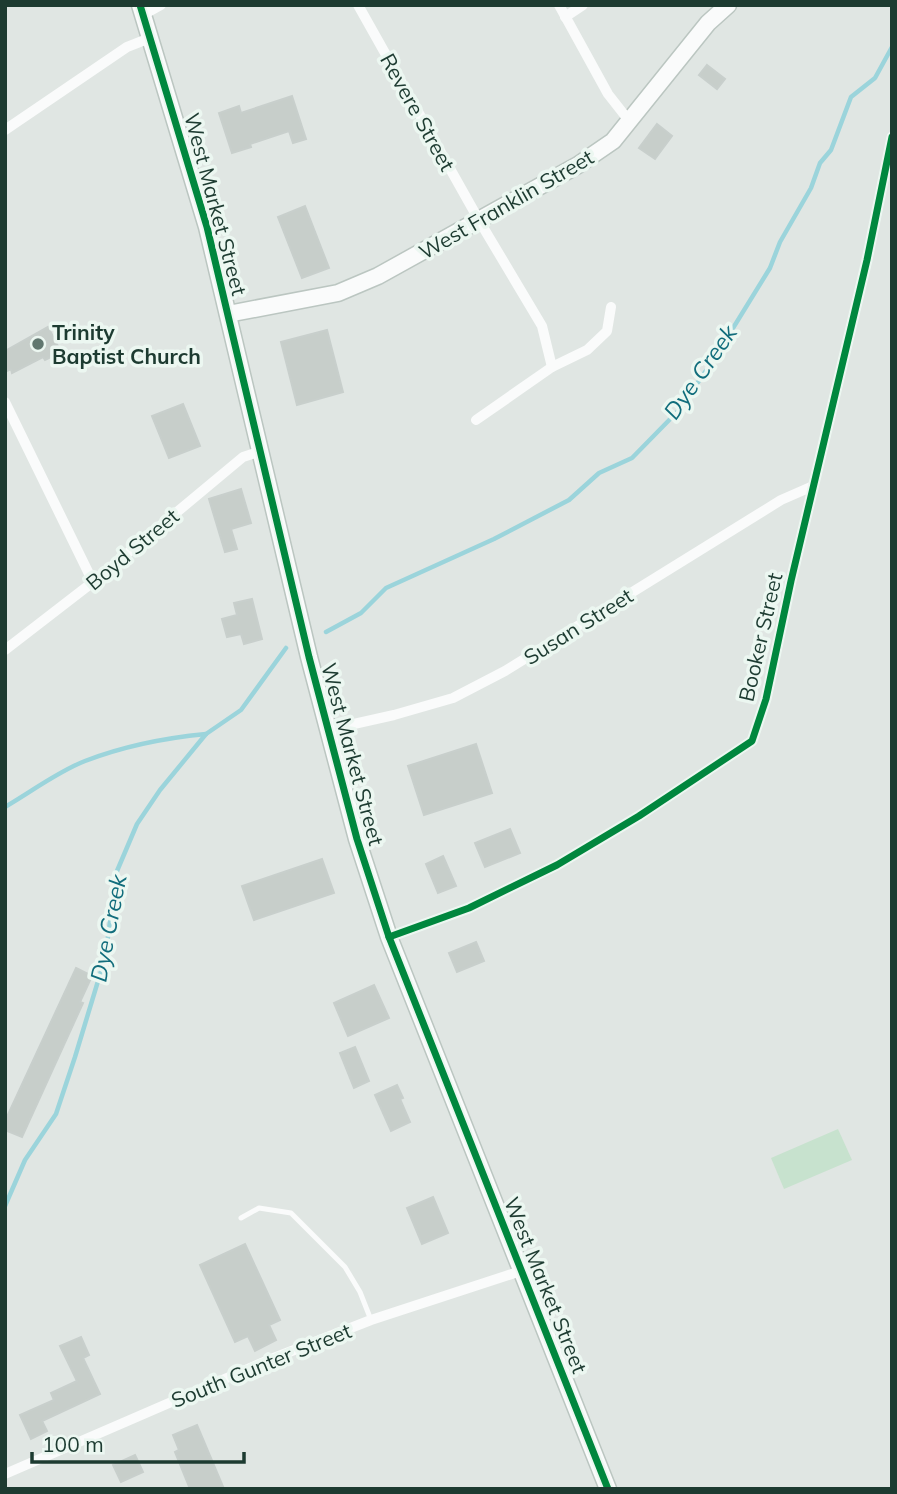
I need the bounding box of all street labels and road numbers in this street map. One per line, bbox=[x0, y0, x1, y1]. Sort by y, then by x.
street label: Revere Street bbox=[375, 49, 461, 175]
street label: West Market Street bbox=[179, 110, 253, 298]
street label: West Franklin Street bbox=[414, 143, 598, 265]
street label: Boyd Street bbox=[80, 503, 184, 595]
street label: Booker Street bbox=[733, 570, 787, 704]
street label: Susan Street bbox=[518, 582, 638, 670]
street label: West Market Street bbox=[316, 660, 390, 848]
street label: West Market Street bbox=[499, 1193, 593, 1377]
street label: South Gunter Street bbox=[167, 1317, 355, 1413]

